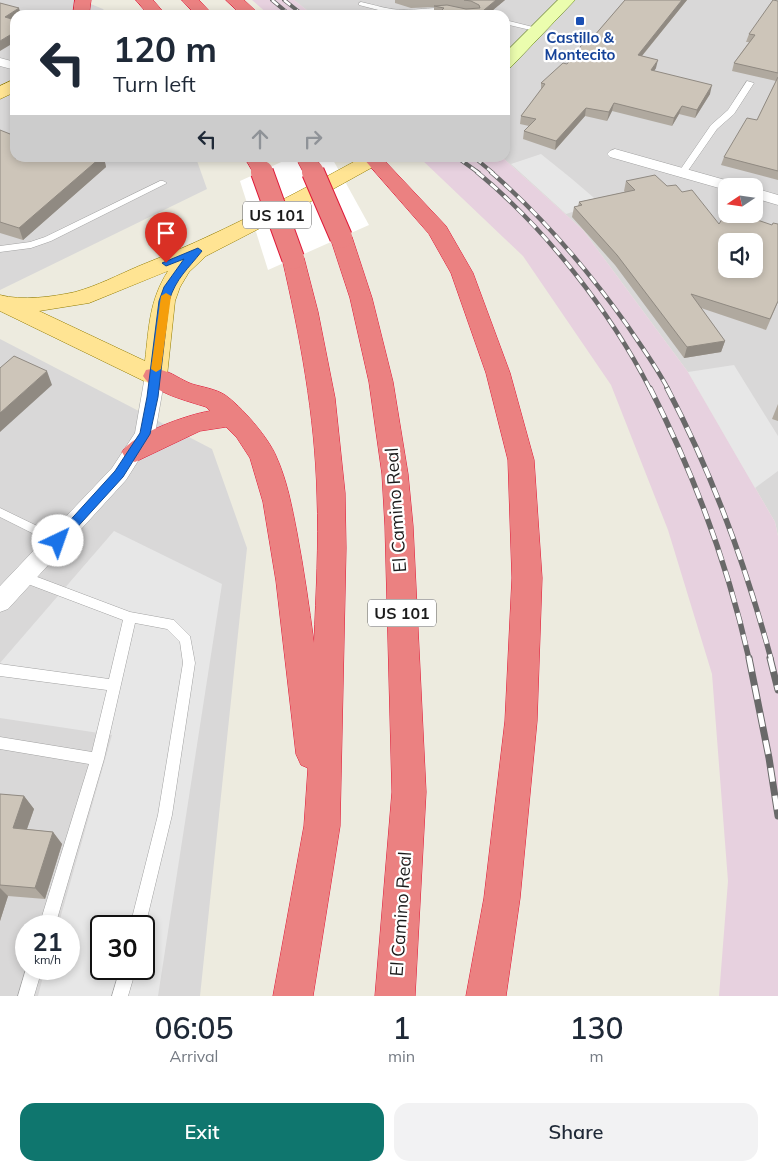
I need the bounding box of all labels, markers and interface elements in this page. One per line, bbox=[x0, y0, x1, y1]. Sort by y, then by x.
marker: Castillo & Montecito bbox=[574, 15, 586, 27]
text: 120 m bbox=[113, 27, 217, 71]
place label: Castillo & Montecito bbox=[545, 28, 615, 64]
icon: left bbox=[30, 30, 95, 95]
text: Turn left bbox=[113, 70, 196, 98]
icon: left bbox=[193, 125, 221, 153]
icon: ahead bbox=[246, 125, 274, 153]
icon: right bbox=[299, 125, 327, 153]
north arrow bbox=[718, 178, 762, 222]
map controls bbox=[718, 178, 763, 278]
road number: US 101 bbox=[243, 202, 311, 228]
pin bbox=[145, 212, 187, 263]
icon: arrive bbox=[152, 219, 180, 247]
button: sound bbox=[718, 233, 763, 278]
street label: El Camino Real bbox=[380, 447, 411, 573]
position arrow bbox=[31, 514, 83, 566]
road number: US 101 bbox=[368, 600, 436, 626]
street label: El Camino Real bbox=[385, 851, 416, 977]
speed limit sign: 30 bbox=[90, 915, 155, 980]
text: 21 bbox=[32, 926, 63, 957]
text: km/h bbox=[34, 952, 61, 967]
text: 06:05 bbox=[154, 1009, 234, 1047]
text: 1 bbox=[393, 1009, 411, 1047]
text: 130 bbox=[570, 1009, 624, 1047]
text: Arrival bbox=[170, 1046, 218, 1066]
text: min bbox=[388, 1046, 415, 1066]
text: m bbox=[590, 1046, 604, 1066]
button: Exit bbox=[20, 1103, 384, 1161]
button: Share bbox=[394, 1103, 758, 1161]

